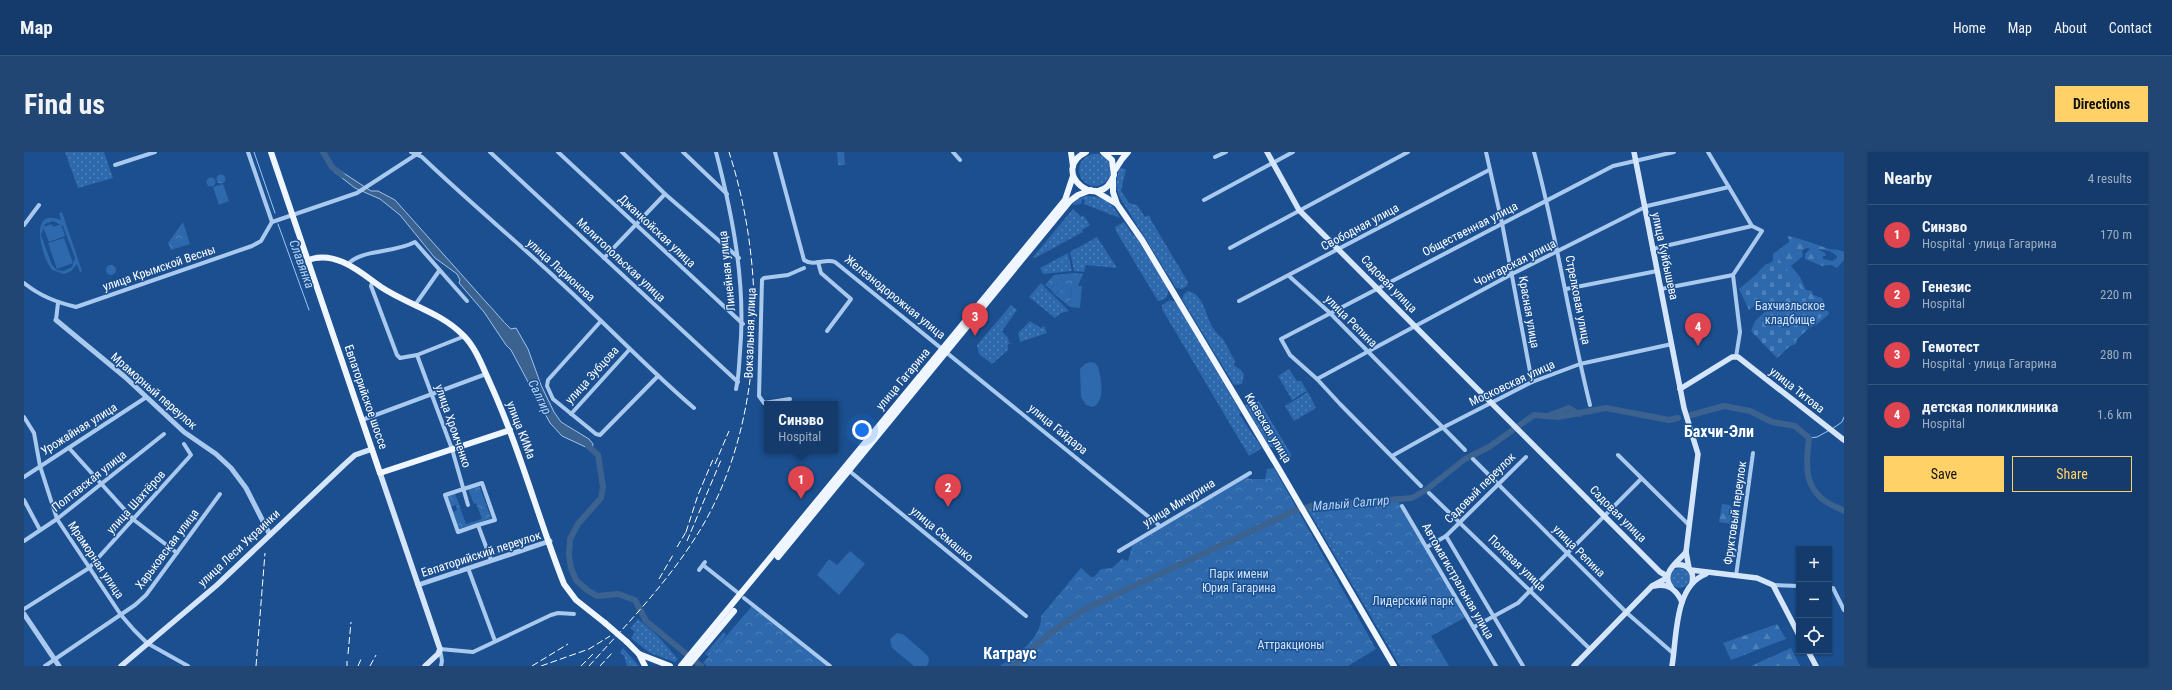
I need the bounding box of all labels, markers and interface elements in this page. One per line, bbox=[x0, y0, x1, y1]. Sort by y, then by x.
text: Map bbox=[20, 16, 53, 39]
text: Home bbox=[1953, 20, 1986, 36]
text: Map bbox=[2008, 20, 2032, 36]
text: About bbox=[2054, 20, 2087, 36]
text: Contact bbox=[2109, 20, 2152, 36]
button: Directions bbox=[2055, 86, 2148, 122]
text: Find us bbox=[24, 88, 105, 121]
text: Nearby bbox=[1884, 168, 1932, 188]
text: 4 results bbox=[2088, 171, 2132, 186]
street label: Джанкойская улица bbox=[616, 192, 699, 270]
street label: Общественная улица bbox=[1420, 199, 1520, 259]
street label: Свободная улица bbox=[1319, 200, 1402, 253]
street label: улица Куйбышева bbox=[1649, 211, 1681, 301]
street label: Мелитопольская улица bbox=[574, 215, 669, 305]
text: Синэво bbox=[1922, 218, 1967, 236]
text: 1 bbox=[1894, 227, 1900, 242]
text: 170 m bbox=[2100, 227, 2132, 242]
street label: Линейная улица bbox=[716, 230, 738, 312]
street label: улица Ларионова bbox=[524, 236, 598, 304]
street label: Чонгарская улица bbox=[1472, 236, 1559, 290]
text: Hospital · улица Гагарина bbox=[1922, 236, 2057, 251]
water label: Славянка bbox=[286, 238, 318, 290]
street label: улица Крымской Весны bbox=[101, 242, 217, 294]
street label: Железнодорожная улица bbox=[842, 252, 948, 342]
street label: Садовая улица bbox=[1358, 252, 1420, 316]
street label: Стрелковая улица bbox=[1562, 254, 1594, 346]
street label: Красная улица bbox=[1516, 275, 1542, 350]
text: Генезис bbox=[1922, 278, 1971, 296]
street label: Вокзальная улица bbox=[741, 287, 759, 379]
text: 2 bbox=[1894, 287, 1900, 302]
text: 220 m bbox=[2100, 287, 2132, 302]
street label: улица Репина bbox=[1322, 292, 1380, 350]
text: Hospital bbox=[1922, 296, 1965, 311]
park label: Бахчиэльское кладбище bbox=[1755, 299, 1825, 327]
pin: 3 bbox=[962, 303, 988, 336]
pin: 4 bbox=[1685, 313, 1711, 346]
text: Гемотест bbox=[1922, 338, 1980, 356]
street label: Евпаторийское шоссе bbox=[342, 343, 391, 451]
street label: улица Зубцова bbox=[562, 343, 622, 407]
street label: улица Гагарина bbox=[873, 345, 933, 413]
text: 3 bbox=[1894, 347, 1900, 362]
text: 280 m bbox=[2100, 347, 2132, 362]
street label: Мраморный переулок bbox=[108, 350, 200, 432]
text: Hospital · улица Гагарина bbox=[1922, 356, 2057, 371]
street label: Московская улица bbox=[1467, 357, 1557, 409]
street label: улица Титова bbox=[1767, 364, 1827, 416]
water label: Салгир bbox=[525, 377, 555, 417]
street label: улица Хромченко bbox=[432, 382, 474, 470]
street label: Киевская улица bbox=[1242, 391, 1294, 466]
text: детская поликлиника bbox=[1922, 398, 2058, 416]
street label: улица КИМа bbox=[504, 399, 539, 461]
street label: Урожайная улица bbox=[38, 400, 120, 458]
popup bbox=[764, 401, 838, 453]
street label: улица Гайдара bbox=[1026, 401, 1091, 457]
text: 4 bbox=[1894, 407, 1900, 422]
text: 1.6 km bbox=[2097, 407, 2132, 422]
text: Синэво bbox=[778, 411, 824, 429]
text: Hospital bbox=[1922, 416, 1965, 431]
your location bbox=[852, 420, 872, 440]
district label: Бахчи-Эли bbox=[1684, 422, 1754, 441]
text: Hospital bbox=[778, 429, 821, 444]
street label: Полтавская улица bbox=[49, 447, 129, 515]
street label: Садовый переулок bbox=[1442, 450, 1518, 526]
button: Save bbox=[1884, 456, 2004, 492]
button: Share bbox=[2012, 456, 2132, 492]
street label: Фруктовый переулок bbox=[1721, 460, 1749, 566]
pin: 1 bbox=[788, 466, 814, 499]
street label: улица Шахтёров bbox=[104, 467, 168, 537]
pin: 2 bbox=[935, 474, 961, 507]
street label: улица Мичурина bbox=[1140, 476, 1218, 530]
street label: Садовая улица bbox=[1587, 483, 1649, 545]
water label: Малый Салгир bbox=[1312, 492, 1390, 514]
street label: улица Семашко bbox=[908, 504, 976, 564]
street label: Харьковская улица bbox=[132, 506, 202, 592]
street label: улица Леси Украинки bbox=[195, 506, 283, 590]
street label: Мраморная улица bbox=[65, 519, 127, 601]
street label: Автомагистральная улица bbox=[1419, 521, 1497, 642]
street label: улица Репина bbox=[1550, 522, 1608, 580]
street label: Евпаторийский переулок bbox=[419, 528, 543, 580]
street label: Полевая улица bbox=[1485, 532, 1549, 594]
map controls bbox=[1796, 546, 1832, 654]
button: + bbox=[1796, 546, 1832, 582]
park label: Парк имени Юрия Гагарина bbox=[1202, 567, 1276, 595]
button: − bbox=[1796, 582, 1832, 618]
park label: Лидерский парк bbox=[1372, 594, 1454, 608]
button: locate bbox=[1796, 618, 1832, 654]
park label: Аттракционы bbox=[1258, 638, 1324, 652]
district label: Катраус bbox=[983, 644, 1037, 663]

